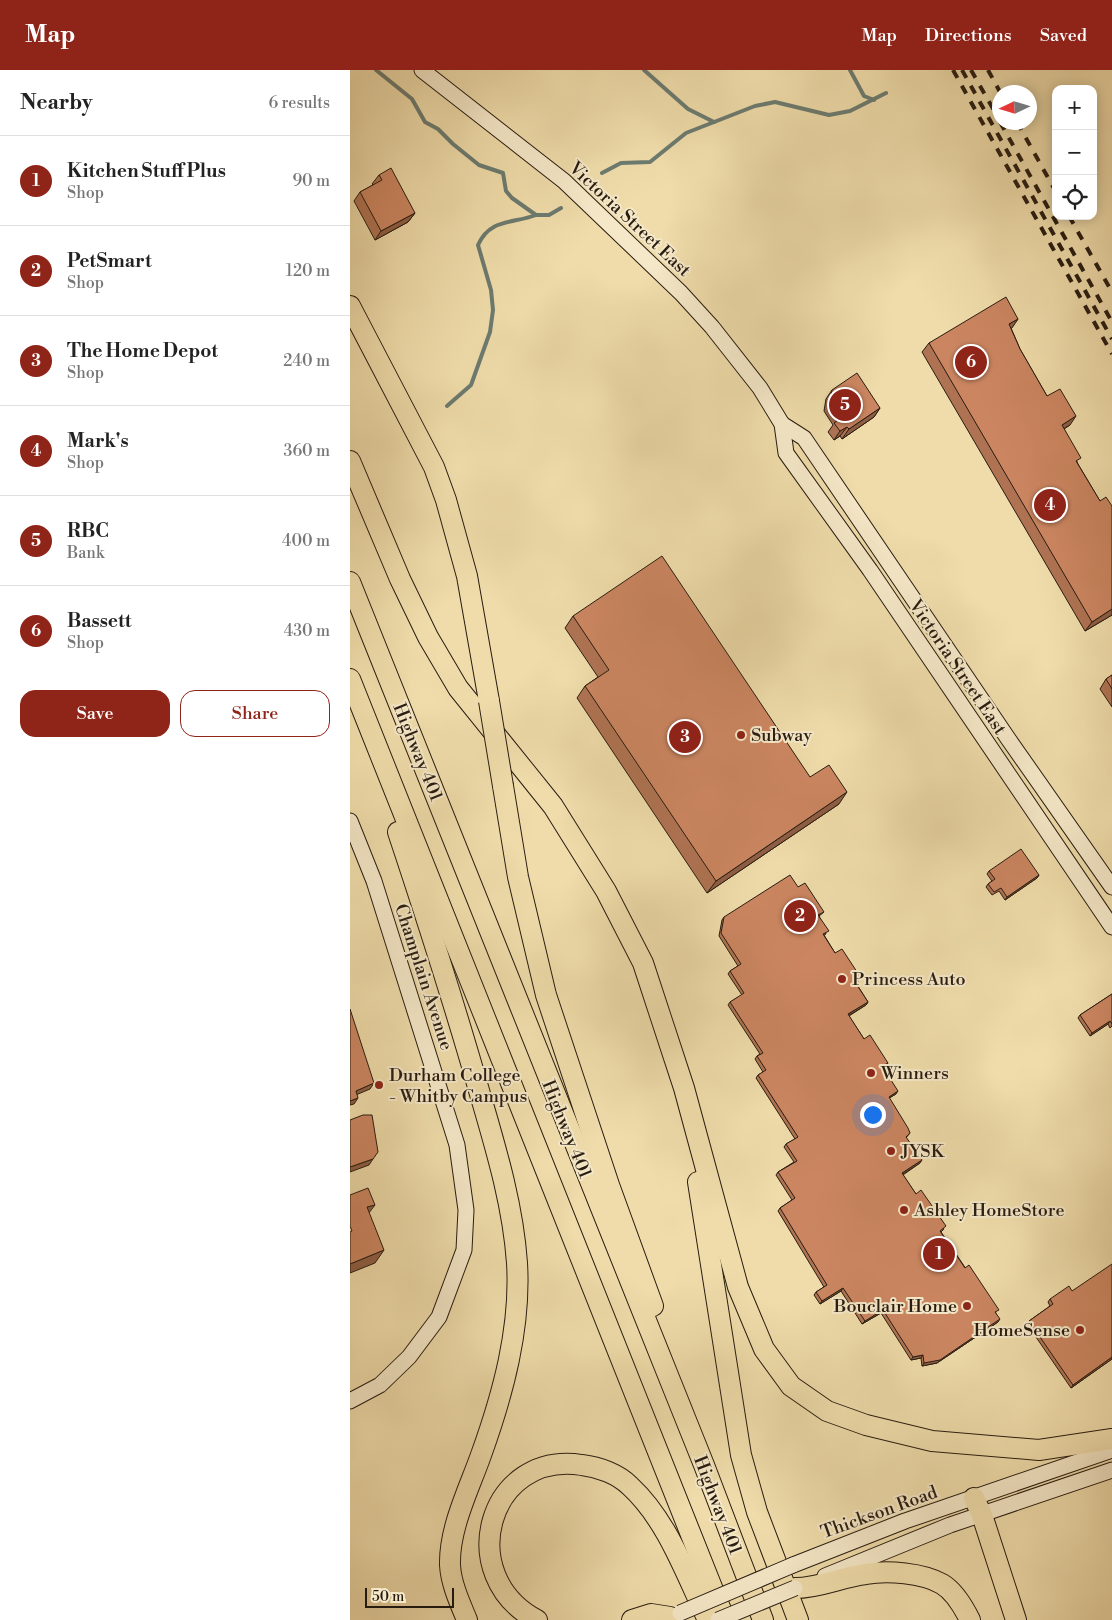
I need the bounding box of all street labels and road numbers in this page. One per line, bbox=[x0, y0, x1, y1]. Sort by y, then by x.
street label: Victoria Street East bbox=[563, 156, 696, 282]
street label: Victoria Street East bbox=[903, 594, 1012, 740]
street label: Highway 401 bbox=[387, 700, 448, 805]
street label: Champlain Avenue bbox=[389, 901, 458, 1053]
street label: Highway 401 bbox=[536, 1077, 597, 1182]
street label: Highway 401 bbox=[688, 1452, 747, 1558]
street label: Thickson Road bbox=[818, 1480, 941, 1544]

